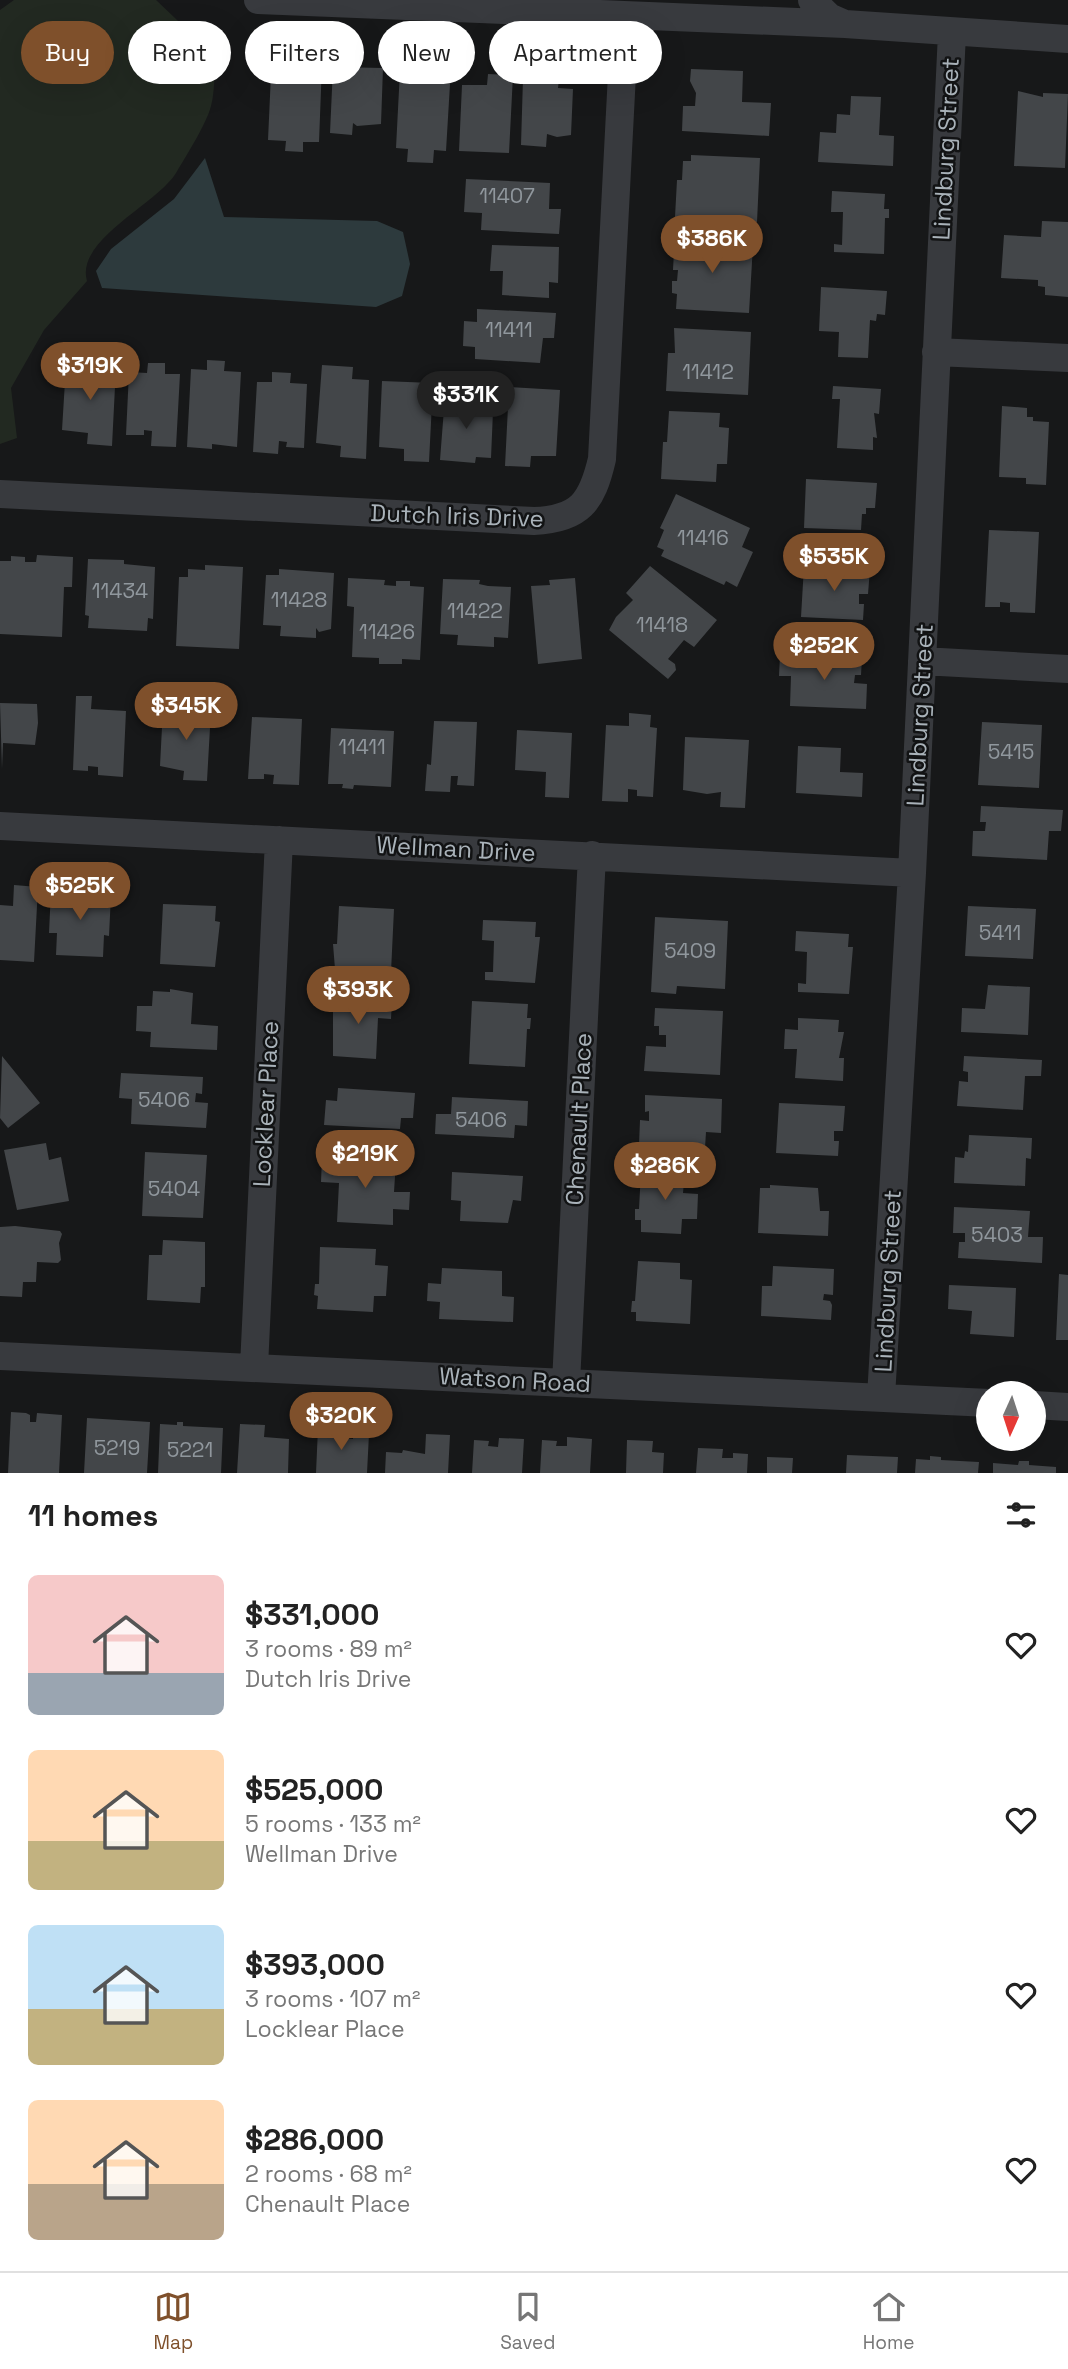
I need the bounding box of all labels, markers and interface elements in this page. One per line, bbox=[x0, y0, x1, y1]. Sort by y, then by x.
chip: Buy bbox=[21, 21, 114, 84]
chip: Rent bbox=[128, 21, 231, 84]
chip: Filters bbox=[245, 21, 364, 84]
chip: New bbox=[378, 21, 475, 84]
chip: Apartment bbox=[489, 21, 662, 84]
street label: Lindburg Street bbox=[925, 57, 966, 241]
house number: 11407 bbox=[479, 182, 535, 209]
pin: $386K bbox=[663, 216, 761, 275]
text: $386K bbox=[677, 223, 747, 253]
house number: 11411 bbox=[485, 316, 533, 343]
pin: $319K bbox=[41, 342, 139, 402]
text: $319K bbox=[57, 350, 123, 380]
house number: 11412 bbox=[682, 358, 734, 385]
pin: $331K bbox=[417, 372, 515, 431]
text: $331K bbox=[433, 379, 499, 409]
street label: Dutch Iris Drive bbox=[370, 497, 544, 534]
house number: 11416 bbox=[677, 524, 729, 551]
pin: $535K bbox=[785, 534, 883, 593]
text: $535K bbox=[799, 541, 869, 571]
house number: 11434 bbox=[92, 577, 148, 604]
house number: 11428 bbox=[271, 586, 327, 613]
house number: 11422 bbox=[447, 597, 503, 624]
house number: 11418 bbox=[636, 611, 688, 638]
house number: 11426 bbox=[359, 618, 415, 645]
pin: $252K bbox=[775, 622, 873, 682]
street label: Lindburg Street bbox=[899, 623, 940, 807]
text: $252K bbox=[789, 630, 859, 660]
pin: $345K bbox=[137, 682, 235, 742]
text: $345K bbox=[151, 690, 221, 720]
house number: 11411 bbox=[338, 733, 386, 760]
house number: 5415 bbox=[988, 738, 1034, 765]
street label: Wellman Drive bbox=[376, 829, 536, 868]
pin: $525K bbox=[31, 862, 129, 922]
text: $525K bbox=[45, 870, 115, 900]
house number: 5411 bbox=[979, 919, 1021, 946]
house number: 5409 bbox=[664, 937, 716, 964]
pin: $393K bbox=[309, 967, 407, 1026]
text: $393K bbox=[323, 974, 393, 1004]
street label: Locklear Place bbox=[246, 1020, 285, 1188]
street label: Chenault Place bbox=[559, 1032, 598, 1206]
house number: 5406 bbox=[138, 1086, 190, 1113]
house number: 5406 bbox=[455, 1106, 507, 1133]
pin: $219K bbox=[316, 1130, 414, 1190]
text: $219K bbox=[332, 1138, 398, 1168]
pin: $286K bbox=[616, 1142, 714, 1202]
text: $286K bbox=[630, 1150, 700, 1180]
house number: 5404 bbox=[148, 1175, 200, 1202]
street label: Lindburg Street bbox=[867, 1189, 908, 1373]
house number: 5403 bbox=[971, 1221, 1023, 1248]
street label: Watson Road bbox=[438, 1360, 592, 1399]
north arrow bbox=[976, 1381, 1046, 1451]
map controls bbox=[976, 1381, 1046, 1451]
pin: $320K bbox=[292, 1392, 390, 1452]
text: $320K bbox=[306, 1400, 376, 1430]
house number: 5219 bbox=[94, 1434, 140, 1461]
house number: 5221 bbox=[167, 1436, 213, 1463]
text: 11 homes bbox=[28, 1496, 158, 1535]
icon: filters bbox=[1002, 1496, 1040, 1534]
text: $331,000 bbox=[245, 1595, 379, 1634]
icon: home bbox=[84, 1603, 168, 1687]
icon: heart bbox=[1002, 1626, 1040, 1664]
text: 3 rooms · 89 m² bbox=[245, 1634, 412, 1664]
text: Dutch Iris Drive bbox=[245, 1664, 411, 1694]
text: $525,000 bbox=[245, 1770, 384, 1809]
icon: home bbox=[84, 1778, 168, 1862]
icon: heart bbox=[1002, 1801, 1040, 1839]
text: 5 rooms · 133 m² bbox=[245, 1809, 421, 1839]
text: Wellman Drive bbox=[245, 1839, 398, 1869]
text: $393,000 bbox=[245, 1945, 385, 1984]
icon: home bbox=[84, 1953, 168, 2037]
icon: heart bbox=[1002, 1976, 1040, 2014]
text: 3 rooms · 107 m² bbox=[245, 1984, 421, 2014]
text: Locklear Place bbox=[245, 2014, 405, 2044]
text: $286,000 bbox=[245, 2120, 384, 2159]
icon: home bbox=[84, 2128, 168, 2212]
icon: heart bbox=[1002, 2151, 1040, 2189]
text: 2 rooms · 68 m² bbox=[245, 2159, 412, 2189]
text: Chenault Place bbox=[245, 2189, 410, 2219]
tab: Map bbox=[154, 2288, 193, 2355]
tab: Saved bbox=[500, 2288, 556, 2355]
tab: Home bbox=[863, 2288, 914, 2355]

